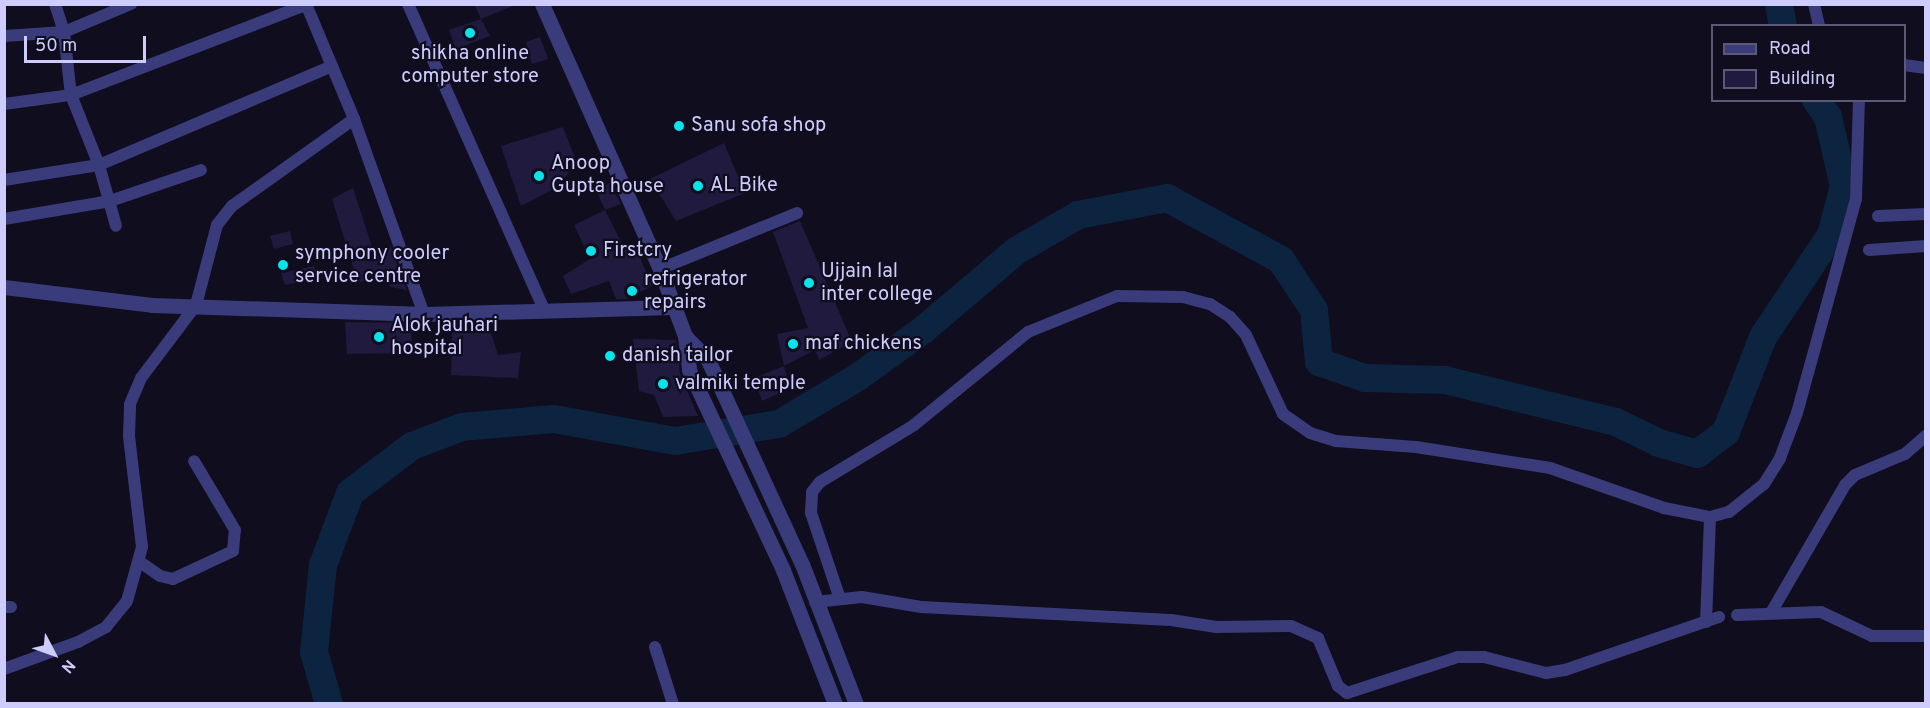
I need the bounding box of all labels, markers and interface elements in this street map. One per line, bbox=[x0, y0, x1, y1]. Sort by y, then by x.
scale bar bbox=[27, 24, 148, 62]
legend bbox=[1711, 24, 1906, 102]
marker: shikha online computer store bbox=[463, 26, 477, 40]
text: 50 m bbox=[35, 35, 77, 58]
text: Road bbox=[1769, 38, 1811, 61]
place label: shikha online computer store bbox=[401, 42, 539, 89]
text: Building bbox=[1769, 68, 1835, 91]
place label: Sanu sofa shop bbox=[691, 114, 826, 138]
marker: Sanu sofa shop bbox=[672, 119, 686, 133]
place label: Anoop Gupta house bbox=[551, 152, 664, 199]
marker: Anoop Gupta house bbox=[532, 169, 546, 183]
place label: AL Bike bbox=[710, 174, 778, 198]
marker: AL Bike bbox=[691, 179, 705, 193]
place label: Firstcry bbox=[603, 239, 672, 263]
place label: symphony cooler service centre bbox=[295, 242, 449, 289]
marker: Firstcry bbox=[584, 244, 598, 258]
marker: symphony cooler service centre bbox=[276, 258, 290, 272]
place label: Ujjain lal inter college bbox=[821, 260, 933, 307]
place label: refrigerator repairs bbox=[644, 268, 747, 315]
marker: Ujjain lal inter college bbox=[802, 276, 816, 290]
marker: refrigerator repairs bbox=[625, 284, 639, 298]
place label: Alok jauhari hospital bbox=[391, 314, 498, 361]
marker: Alok jauhari hospital bbox=[372, 330, 386, 344]
place label: maf chickens bbox=[805, 332, 922, 356]
marker: maf chickens bbox=[786, 337, 800, 351]
place label: danish tailor bbox=[622, 344, 733, 368]
marker: danish tailor bbox=[603, 349, 617, 363]
place label: valmiki temple bbox=[675, 372, 806, 396]
marker: valmiki temple bbox=[656, 377, 670, 391]
north arrow bbox=[24, 624, 84, 684]
text: N bbox=[56, 655, 79, 677]

